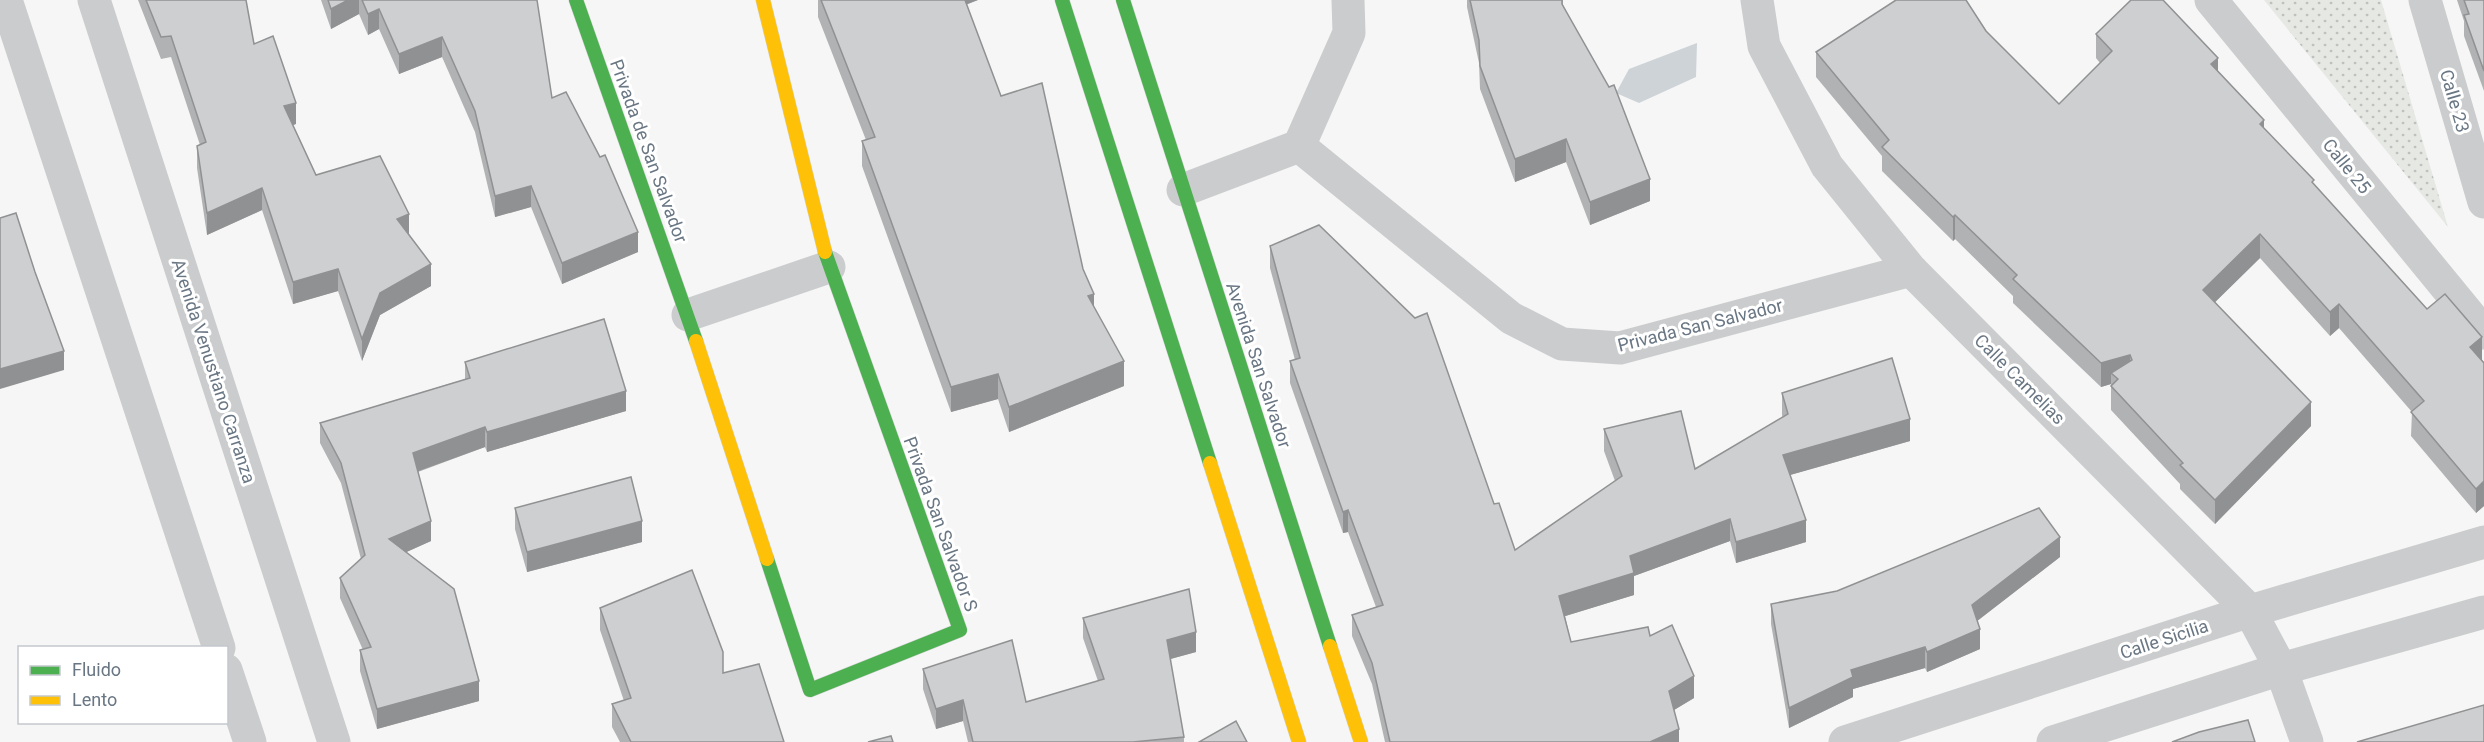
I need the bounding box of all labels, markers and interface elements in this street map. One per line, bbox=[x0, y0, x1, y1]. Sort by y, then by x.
street label: Privada de San Salvador bbox=[606, 57, 692, 245]
street label: Calle 23 bbox=[2436, 67, 2474, 135]
street label: Calle 25 bbox=[2319, 134, 2375, 198]
street label: Avenida Venustiano Carranza bbox=[168, 256, 260, 486]
street label: Avenida San Salvador bbox=[1222, 280, 1296, 450]
street label: Privada San Salvador bbox=[1615, 294, 1785, 356]
street label: Calle Camelias bbox=[1971, 330, 2069, 428]
street label: Privada San Salvador S bbox=[900, 434, 983, 615]
street label: Calle Sicilia bbox=[2117, 615, 2211, 663]
legend bbox=[18, 646, 228, 724]
text: Fluido bbox=[72, 659, 121, 680]
text: Lento bbox=[72, 689, 117, 710]

